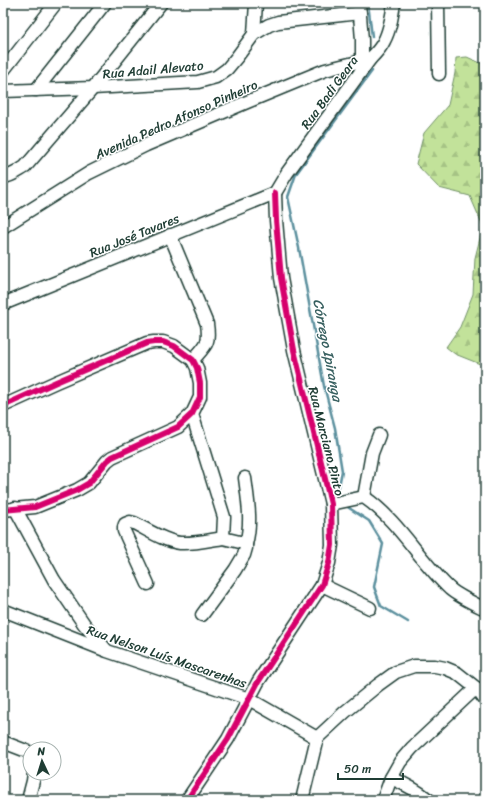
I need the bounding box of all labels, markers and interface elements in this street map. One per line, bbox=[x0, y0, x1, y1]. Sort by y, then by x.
street label: Rua Badi Geara bbox=[295, 50, 364, 134]
street label: Rua Adail Alevato bbox=[102, 54, 205, 85]
street label: Avenida Pedro Afonso Pinheiro bbox=[90, 73, 262, 166]
street label: Rua José Tavares bbox=[86, 207, 184, 264]
water label: Córrego Ipiranga bbox=[305, 297, 350, 405]
street label: Rua Marciano Pinto bbox=[302, 384, 351, 499]
street label: Rua Nelson Luís Mascarenhas bbox=[84, 618, 251, 695]
north arrow bbox=[22, 741, 62, 781]
text: N bbox=[36, 742, 46, 761]
scale bar bbox=[338, 755, 403, 781]
text: 50 m bbox=[344, 758, 371, 780]

